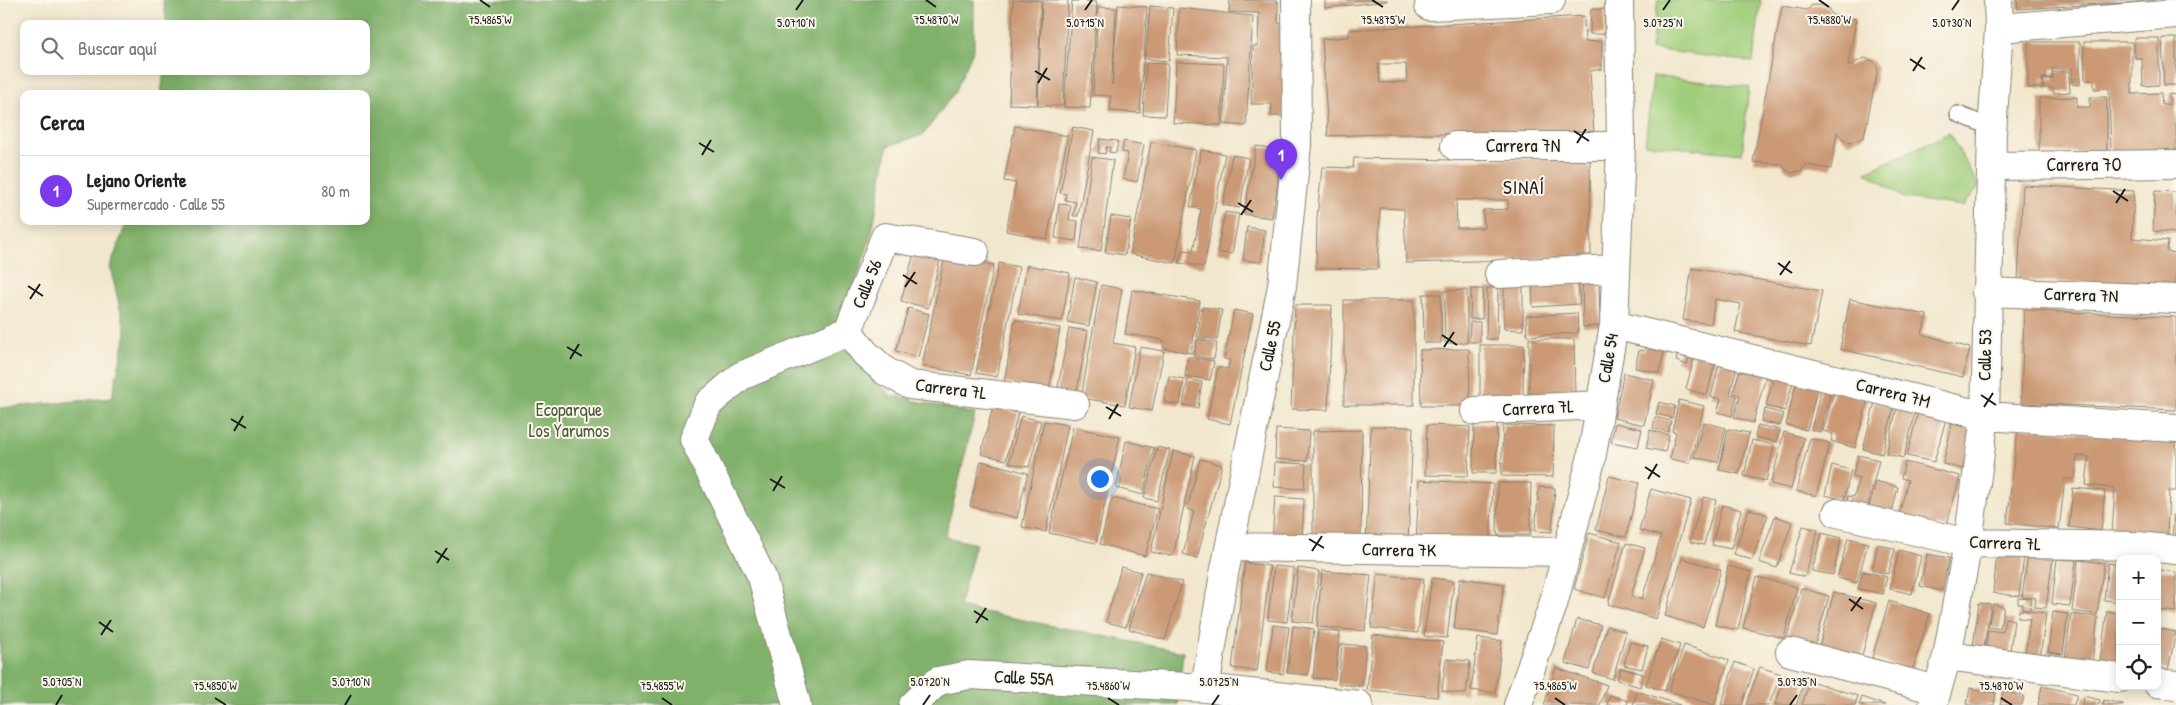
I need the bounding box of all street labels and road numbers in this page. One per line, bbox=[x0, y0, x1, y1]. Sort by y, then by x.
street label: Carrera 7N bbox=[1486, 133, 1560, 158]
street label: Carrera 7O bbox=[2047, 152, 2122, 177]
street label: Calle 56 bbox=[845, 256, 888, 312]
street label: Carrera 7N bbox=[2043, 281, 2119, 308]
street label: Calle 55 bbox=[1252, 318, 1287, 374]
street label: Calle 53 bbox=[1972, 329, 1997, 381]
street label: Calle 54 bbox=[1591, 331, 1624, 385]
street label: Carrera 7M bbox=[1853, 371, 1933, 414]
street label: Carrera 7L bbox=[914, 372, 988, 405]
street label: Carrera 7L bbox=[1502, 393, 1575, 422]
street label: Carrera 7L bbox=[1969, 529, 2042, 556]
street label: Carrera 7K bbox=[1362, 536, 1437, 563]
street label: Calle 55A bbox=[993, 663, 1055, 692]

